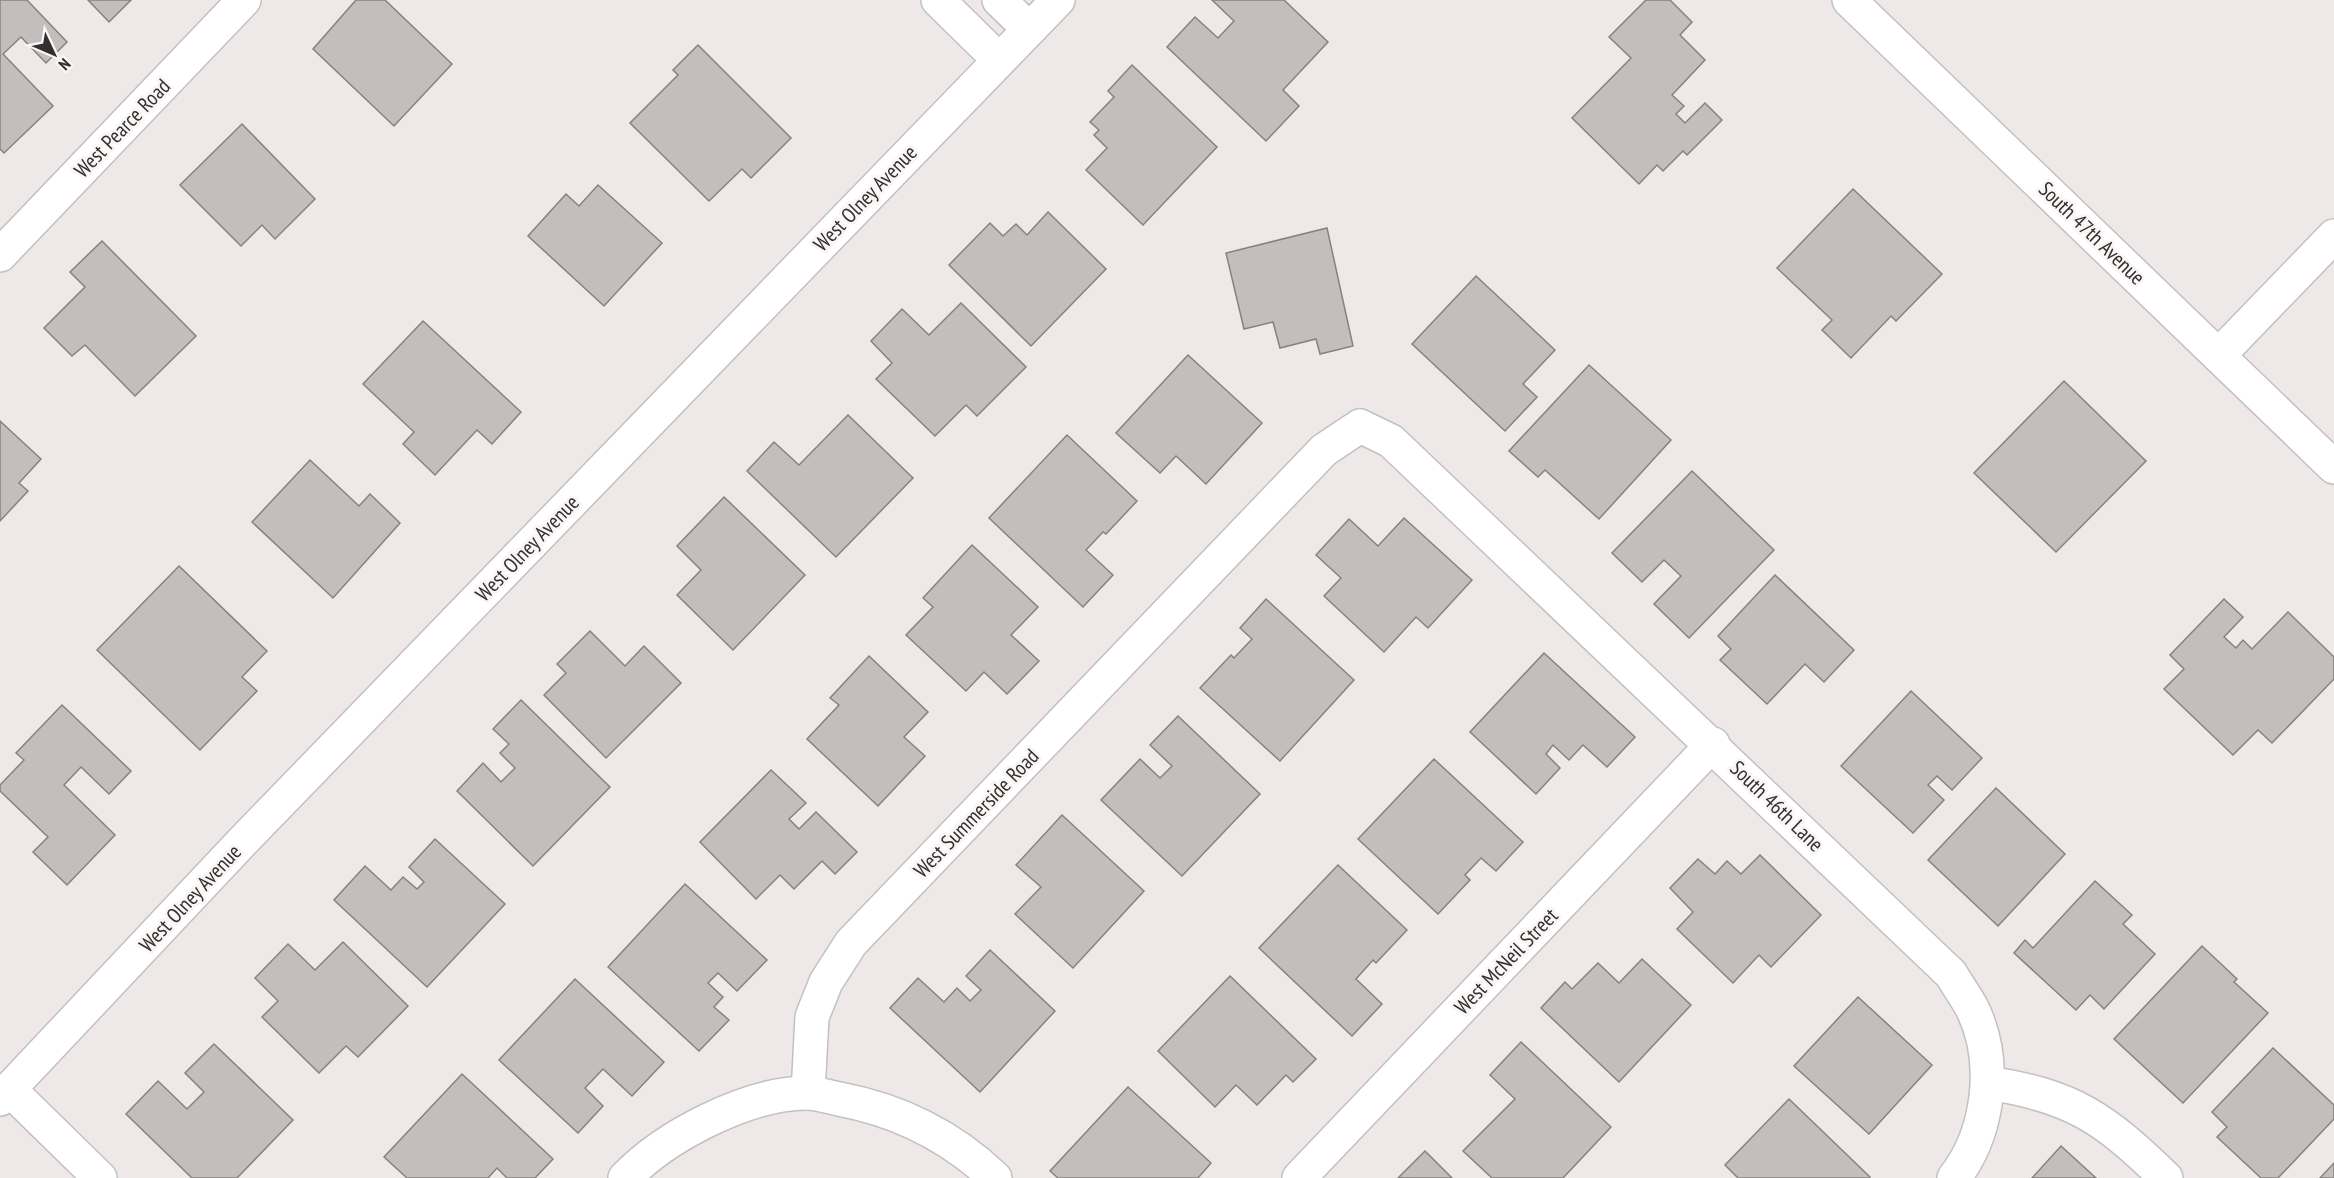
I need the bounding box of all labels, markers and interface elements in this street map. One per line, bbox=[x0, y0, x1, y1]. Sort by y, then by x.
north arrow bbox=[24, 24, 84, 84]
text: N bbox=[55, 54, 75, 74]
street label: West Pearce Road bbox=[68, 73, 176, 183]
street label: West Olney Avenue bbox=[807, 139, 923, 257]
street label: South 47th Avenue bbox=[2033, 176, 2151, 290]
street label: West Olney Avenue bbox=[469, 489, 585, 607]
street label: West Summerside Road bbox=[908, 743, 1044, 883]
street label: South 46th Lane bbox=[1725, 755, 1829, 857]
street label: West Olney Avenue bbox=[133, 838, 247, 958]
street label: West McNeil Street bbox=[1449, 902, 1564, 1020]

